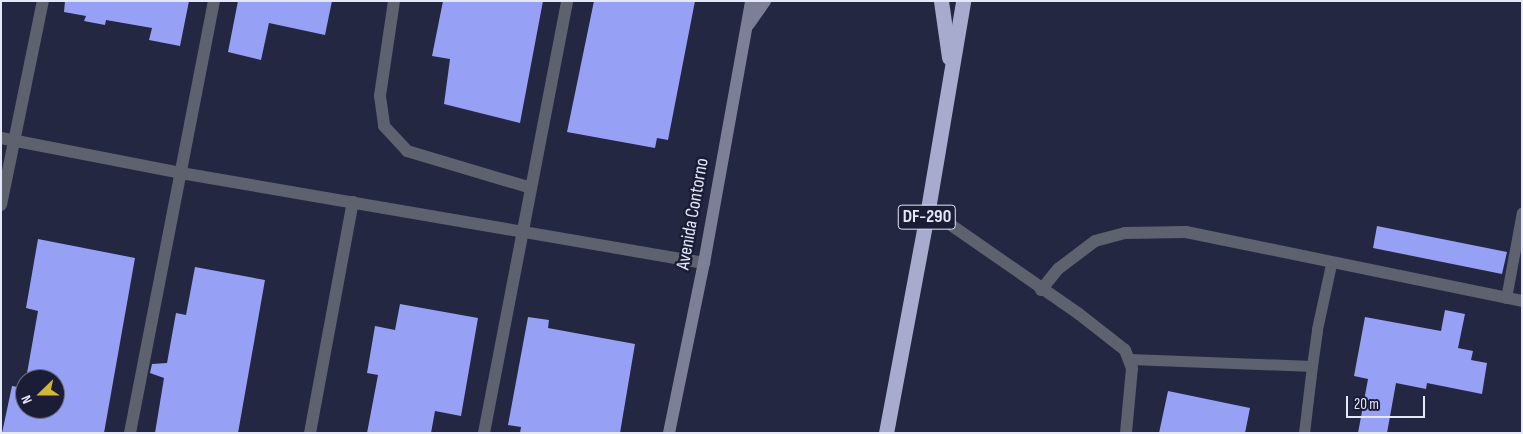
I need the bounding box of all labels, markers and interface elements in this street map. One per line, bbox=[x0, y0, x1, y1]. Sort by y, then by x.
street label: Avenida Contorno bbox=[672, 156, 714, 272]
road number: DF-290 bbox=[897, 202, 957, 232]
north arrow bbox=[15, 369, 65, 419]
scale bar bbox=[1348, 386, 1427, 418]
text: N bbox=[17, 393, 36, 406]
text: 20 m bbox=[1354, 395, 1379, 414]

